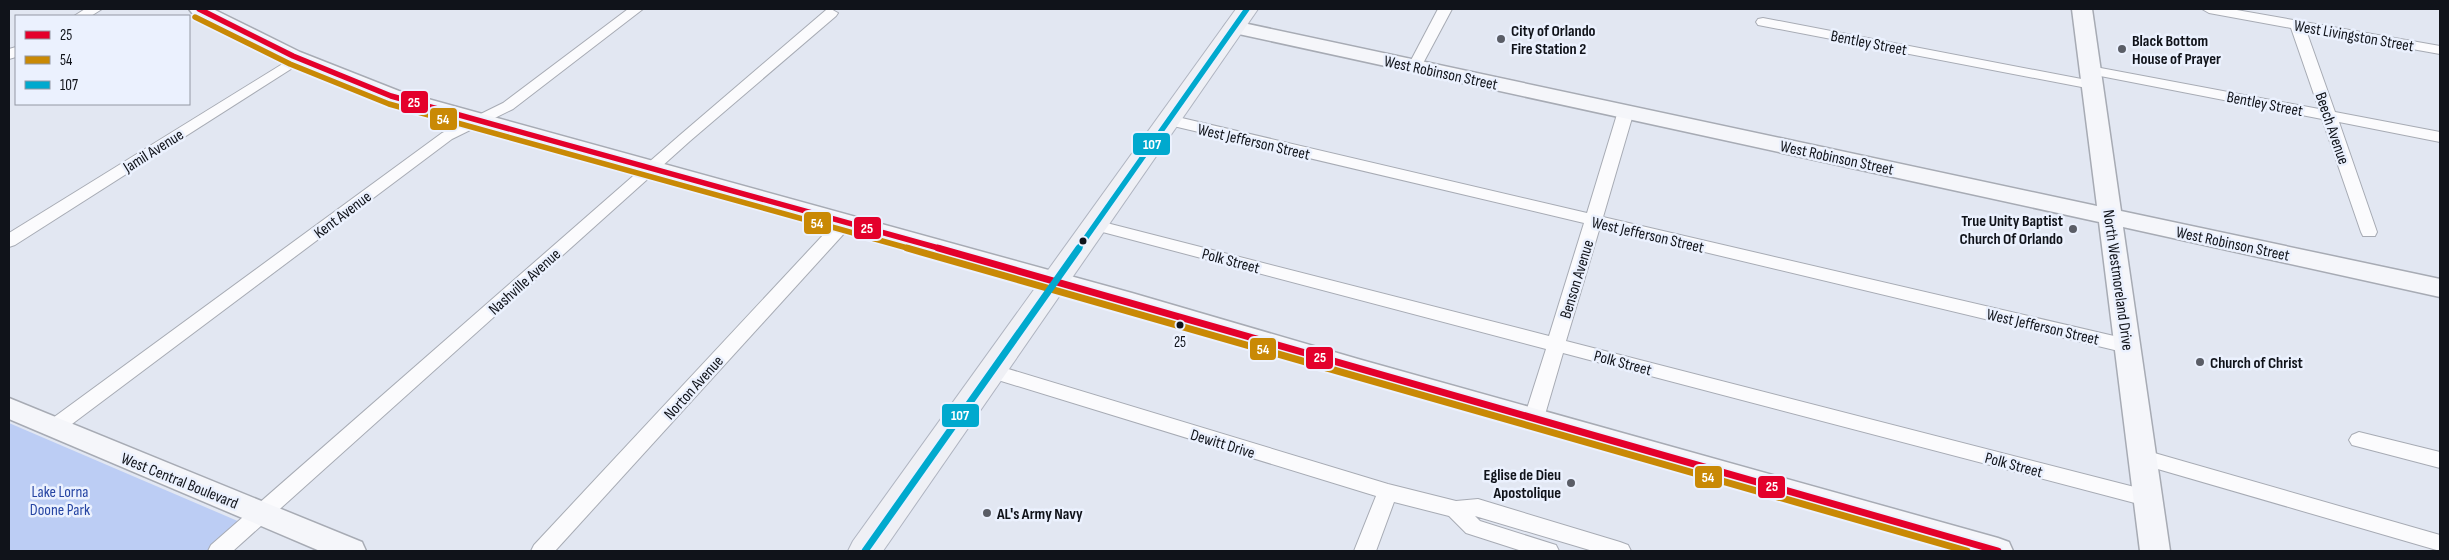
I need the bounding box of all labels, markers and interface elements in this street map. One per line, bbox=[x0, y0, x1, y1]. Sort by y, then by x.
legend bbox=[15, 15, 190, 105]
street label: West Livingston Street bbox=[2292, 17, 2415, 56]
place label: City of Orlando Fire Station 2 bbox=[1511, 22, 1596, 59]
text: 25 bbox=[60, 26, 72, 45]
street label: Bentley Street bbox=[1829, 27, 1909, 60]
place label: Black Bottom House of Prayer bbox=[2132, 32, 2221, 69]
marker: City of Orlando Fire Station 2 bbox=[1495, 33, 1507, 45]
marker: Black Bottom House of Prayer bbox=[2116, 43, 2128, 55]
text: 54 bbox=[60, 51, 72, 70]
street label: West Robinson Street bbox=[1382, 52, 1499, 95]
text: 107 bbox=[60, 76, 78, 95]
street label: Bentley Street bbox=[2225, 88, 2305, 121]
line badge: 25 bbox=[400, 90, 429, 114]
street label: Beech Avenue bbox=[2310, 90, 2353, 167]
text: 25 bbox=[408, 94, 420, 111]
line badge: 54 bbox=[429, 107, 458, 131]
text: 54 bbox=[437, 111, 450, 128]
street label: West Jefferson Street bbox=[1196, 120, 1312, 165]
street label: Jamil Avenue bbox=[119, 125, 187, 178]
line badge: 107 bbox=[1132, 132, 1171, 156]
text: 107 bbox=[1143, 136, 1162, 153]
street label: West Robinson Street bbox=[1778, 137, 1895, 180]
street label: Kent Avenue bbox=[310, 187, 375, 243]
street label: North Westmoreland Drive bbox=[2098, 209, 2137, 352]
line badge: 54 bbox=[803, 211, 832, 235]
place label: True Unity Baptist Church Of Orlando bbox=[1960, 212, 2063, 249]
street label: West Jefferson Street bbox=[1590, 213, 1706, 258]
text: 54 bbox=[811, 215, 824, 232]
line badge: 25 bbox=[853, 216, 882, 240]
text: 25 bbox=[861, 220, 873, 237]
marker: True Unity Baptist Church Of Orlando bbox=[2067, 223, 2079, 235]
street label: West Robinson Street bbox=[2174, 223, 2291, 266]
unlabelled marker bbox=[1078, 236, 1088, 246]
street label: Benson Avenue bbox=[1556, 238, 1598, 321]
street label: Nashville Avenue bbox=[485, 245, 565, 319]
street label: Polk Street bbox=[1200, 245, 1262, 278]
street label: West Jefferson Street bbox=[1985, 305, 2101, 350]
marker: 25 bbox=[1175, 320, 1185, 330]
place label: 25 bbox=[1174, 333, 1186, 352]
line badge: 54 bbox=[1249, 337, 1277, 361]
text: 54 bbox=[1257, 341, 1270, 358]
line badge: 25 bbox=[1305, 346, 1334, 370]
street label: Polk Street bbox=[1592, 347, 1654, 380]
text: 25 bbox=[1314, 349, 1326, 366]
street label: Norton Avenue bbox=[660, 352, 728, 424]
place label: Church of Christ bbox=[2210, 354, 2303, 373]
marker: Church of Christ bbox=[2194, 356, 2206, 368]
line badge: 107 bbox=[941, 403, 980, 428]
text: 107 bbox=[951, 407, 970, 424]
street label: Dewitt Drive bbox=[1188, 426, 1257, 463]
street label: West Central Boulevard bbox=[118, 449, 241, 514]
street label: Polk Street bbox=[1983, 449, 2045, 482]
line badge: 54 bbox=[1694, 465, 1723, 489]
place label: Eglise de Dieu Apostolique bbox=[1483, 466, 1561, 503]
text: 54 bbox=[1702, 469, 1715, 486]
line badge: 25 bbox=[1757, 475, 1786, 499]
marker: Eglise de Dieu Apostolique bbox=[1565, 477, 1577, 489]
text: 25 bbox=[1766, 478, 1778, 495]
park label: Lake Lorna Doone Park bbox=[30, 483, 90, 520]
place label: AL's Army Navy bbox=[996, 505, 1083, 524]
marker: AL's Army Navy bbox=[981, 507, 993, 519]

